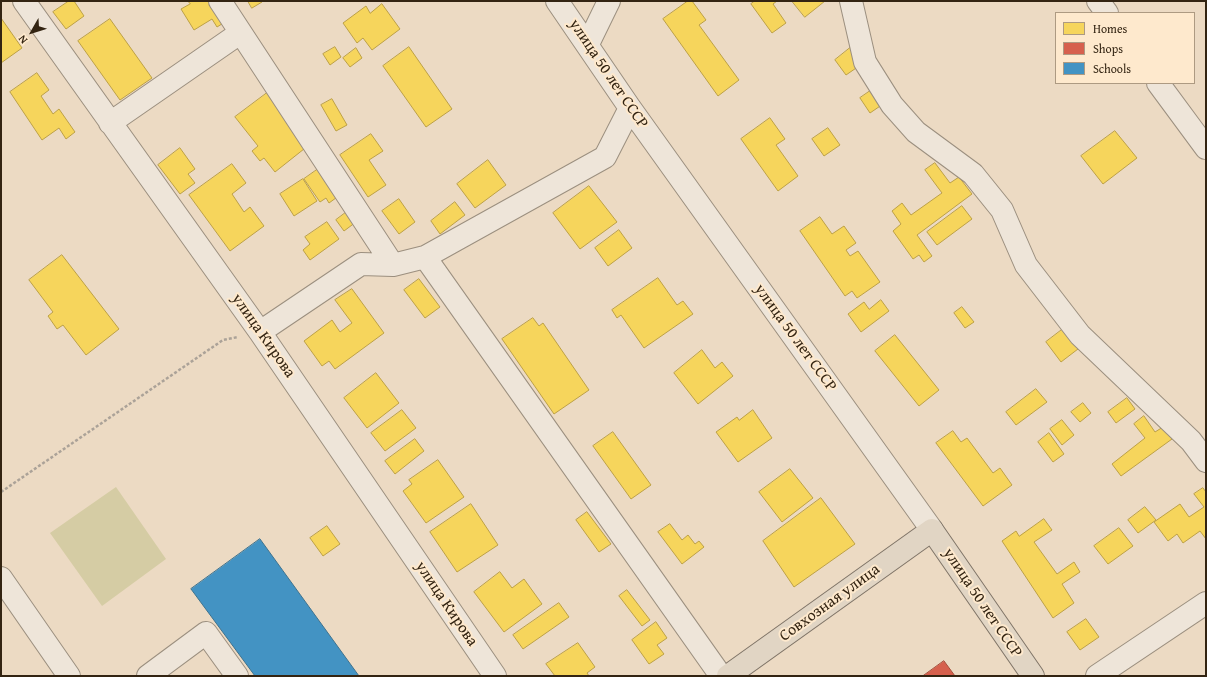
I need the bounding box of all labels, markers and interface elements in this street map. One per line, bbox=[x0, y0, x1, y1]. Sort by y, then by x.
north arrow bbox=[12, 12, 52, 52]
legend bbox=[1055, 12, 1195, 84]
street label: улица 50 лет СССР bbox=[564, 16, 652, 132]
text: Homes bbox=[1093, 20, 1127, 37]
text: N bbox=[14, 32, 31, 47]
text: Shops bbox=[1093, 40, 1123, 57]
text: Schools bbox=[1093, 60, 1131, 77]
street label: улица 50 лет СССР bbox=[750, 281, 840, 395]
street label: улица Кирова bbox=[227, 290, 299, 382]
street label: улица 50 лет СССР bbox=[938, 545, 1026, 661]
street label: улица Кирова bbox=[411, 558, 481, 650]
street label: Совхозная улица bbox=[776, 560, 884, 646]

